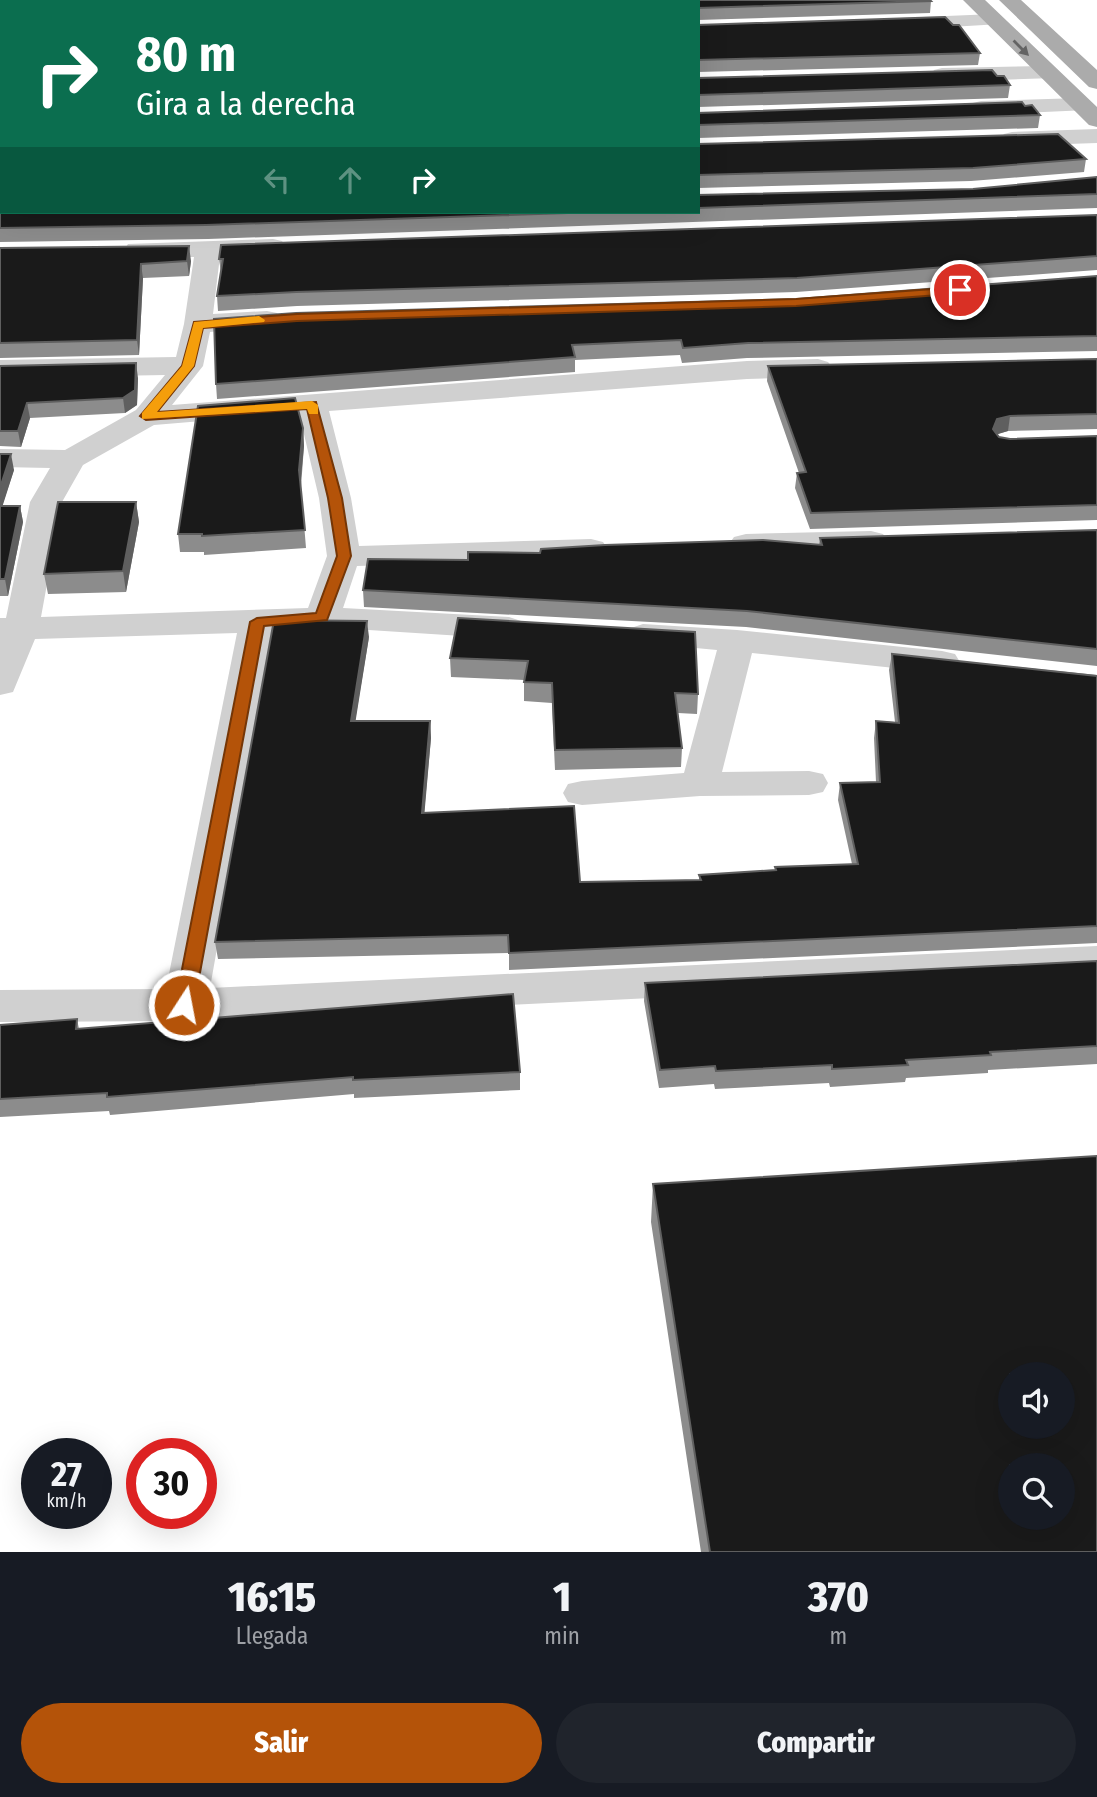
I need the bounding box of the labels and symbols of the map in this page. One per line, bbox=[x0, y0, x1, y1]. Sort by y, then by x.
one-way arrow bbox=[1013, 39, 1030, 56]
pin bbox=[930, 260, 990, 320]
position arrow bbox=[147, 968, 221, 1042]
speed limit sign: 30 bbox=[126, 1438, 217, 1529]

